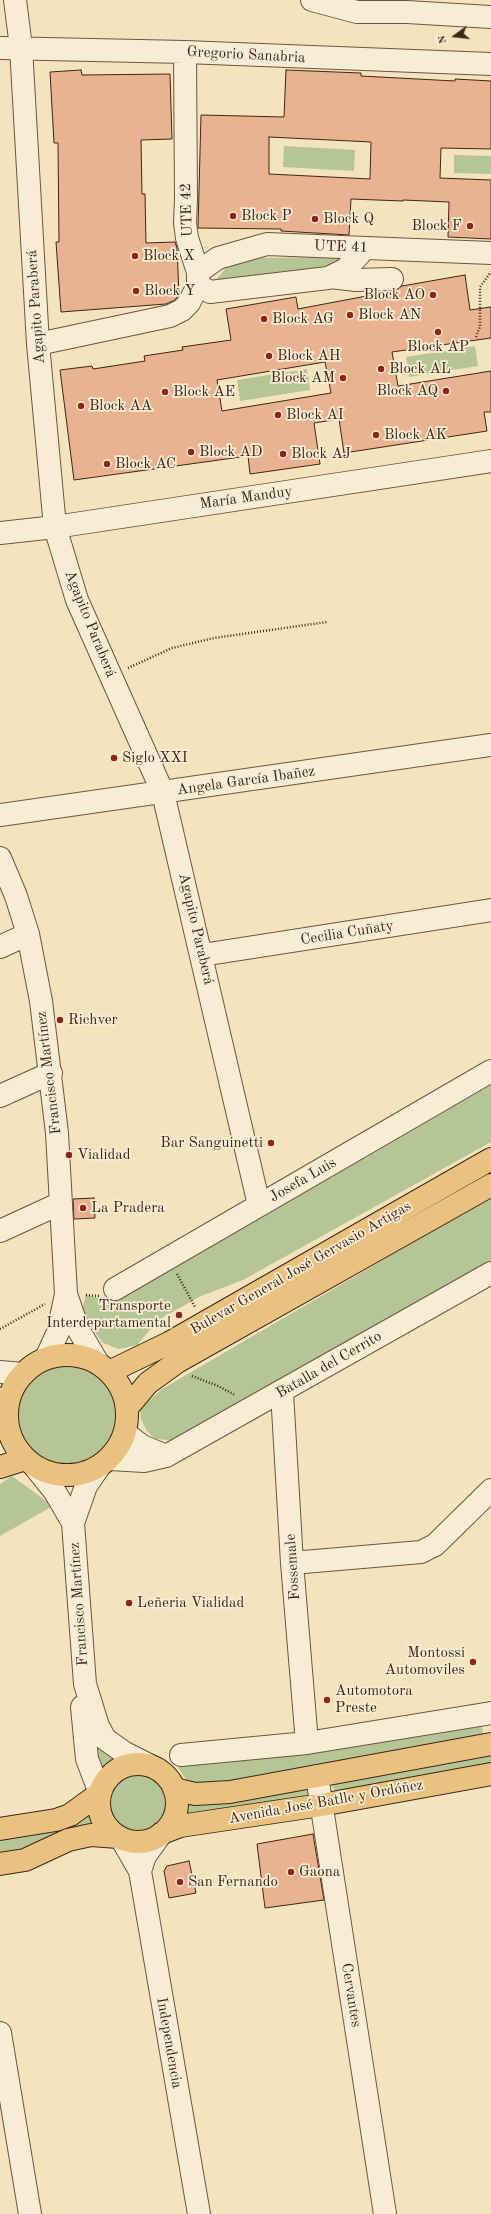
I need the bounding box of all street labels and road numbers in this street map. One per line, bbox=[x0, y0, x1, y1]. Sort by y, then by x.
street label: Gregorio Sanabria bbox=[186, 43, 306, 67]
street label: UTE 42 bbox=[177, 183, 197, 237]
street label: UTE 41 bbox=[314, 237, 368, 257]
street label: Agapito Paraberá bbox=[23, 249, 49, 365]
street label: María Manduy bbox=[198, 483, 294, 513]
street label: Agapito Paraberá bbox=[60, 568, 120, 680]
street label: Angela García Ibañez bbox=[176, 762, 316, 800]
street label: Agapito Paraberá bbox=[174, 871, 218, 987]
street label: Cecilia Cuñaty bbox=[299, 917, 395, 949]
street label: Francisco Martínez bbox=[33, 1010, 65, 1136]
street label: Josefa Luis bbox=[266, 1154, 340, 1206]
street label: Bulevar General José Gervasio Artigas bbox=[187, 1197, 415, 1339]
street label: Batalla del Cerrito bbox=[273, 1327, 385, 1403]
street label: Fossemale bbox=[282, 1533, 304, 1601]
street label: Francisco Martínez bbox=[66, 1541, 92, 1667]
street label: Avenida José Batlle y Ordóñez bbox=[227, 1776, 425, 1828]
street label: Cervantes bbox=[337, 1962, 365, 2028]
street label: Independencia bbox=[152, 1996, 186, 2090]

